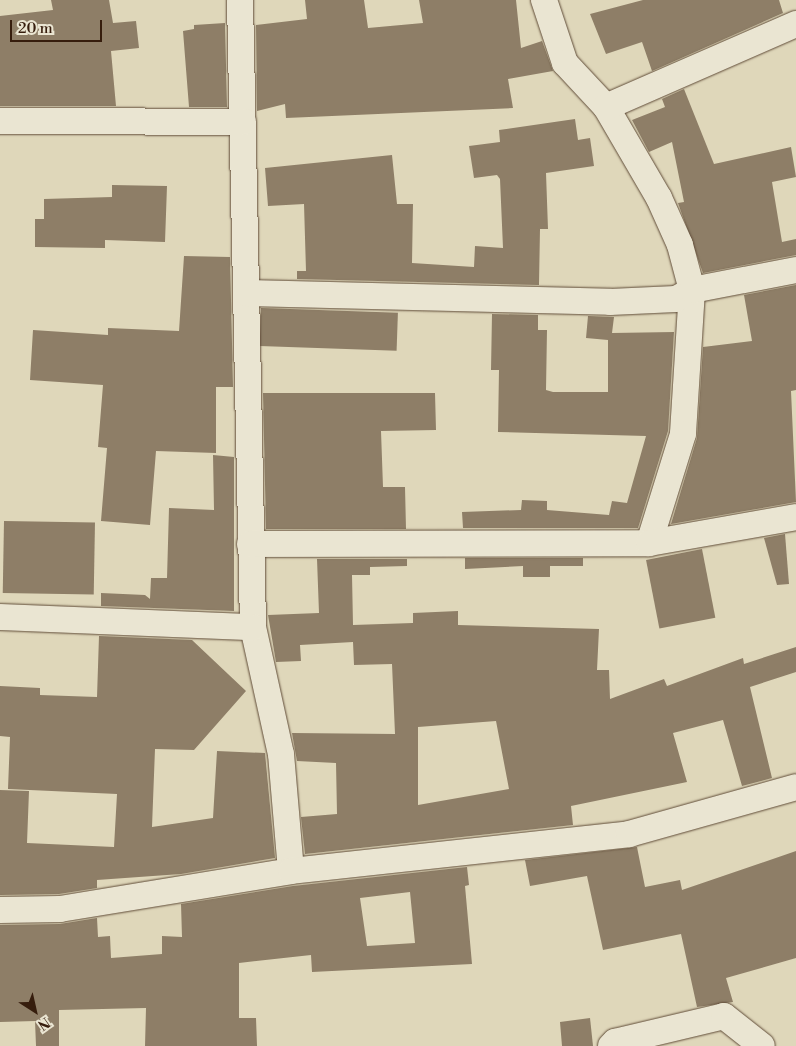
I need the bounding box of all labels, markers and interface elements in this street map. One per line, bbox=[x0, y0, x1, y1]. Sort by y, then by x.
scale bar bbox=[12, 10, 105, 42]
text: 20 m bbox=[18, 19, 53, 38]
north arrow bbox=[10, 986, 60, 1036]
text: N bbox=[34, 1013, 53, 1034]

